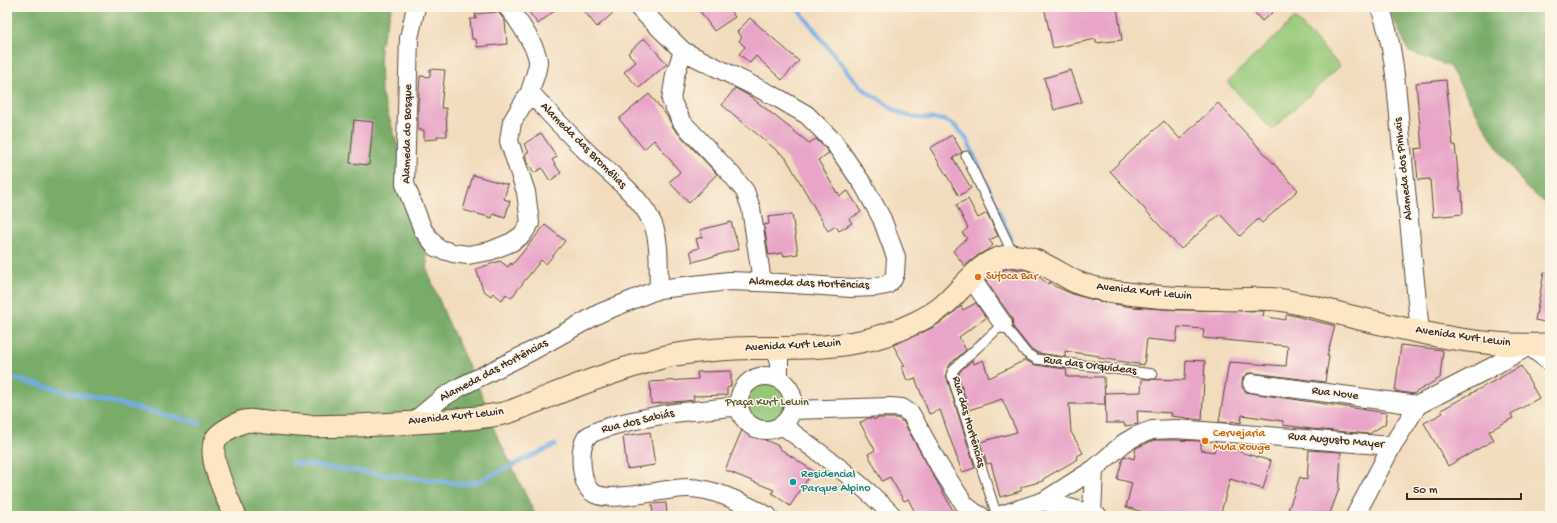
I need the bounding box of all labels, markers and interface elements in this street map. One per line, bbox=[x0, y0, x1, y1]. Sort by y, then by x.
street label: Alameda do Bosque bbox=[400, 83, 416, 184]
street label: Alameda das Bromélias bbox=[537, 100, 629, 192]
street label: Alameda dos Pinhais bbox=[1392, 116, 1416, 221]
place label: Sufoca Bar bbox=[986, 270, 1039, 284]
marker: Sufoca Bar bbox=[973, 272, 983, 282]
street label: Alameda das Hortências bbox=[749, 275, 870, 293]
street label: Avenida Kurt Lewin bbox=[1096, 280, 1193, 304]
street label: Avenida Kurt Lewin bbox=[1415, 323, 1512, 351]
street label: Alameda das Hortências bbox=[438, 336, 551, 405]
street label: Avenida Kurt Lewin bbox=[745, 336, 842, 355]
street label: Rua das Orquídeas bbox=[1043, 353, 1138, 379]
street label: Rua das Hortências bbox=[948, 375, 988, 470]
street label: Rua Nove bbox=[1311, 384, 1360, 404]
park label: Praça Kurt Lewin bbox=[724, 396, 809, 410]
street label: Avenida Kurt Lewin bbox=[408, 405, 505, 429]
street label: Rua dos Sabiás bbox=[600, 407, 676, 437]
place label: Cervejaria Mula Rouge bbox=[1213, 427, 1271, 455]
street label: Rua Augusto Mayer bbox=[1287, 430, 1386, 452]
marker: Cervejaria Mula Rouge bbox=[1200, 436, 1210, 446]
place label: Residencial Parque Alpino bbox=[800, 468, 871, 496]
scale bar bbox=[1407, 475, 1521, 501]
marker: Residencial Parque Alpino bbox=[788, 477, 798, 487]
text: 50 m bbox=[1413, 484, 1438, 498]

